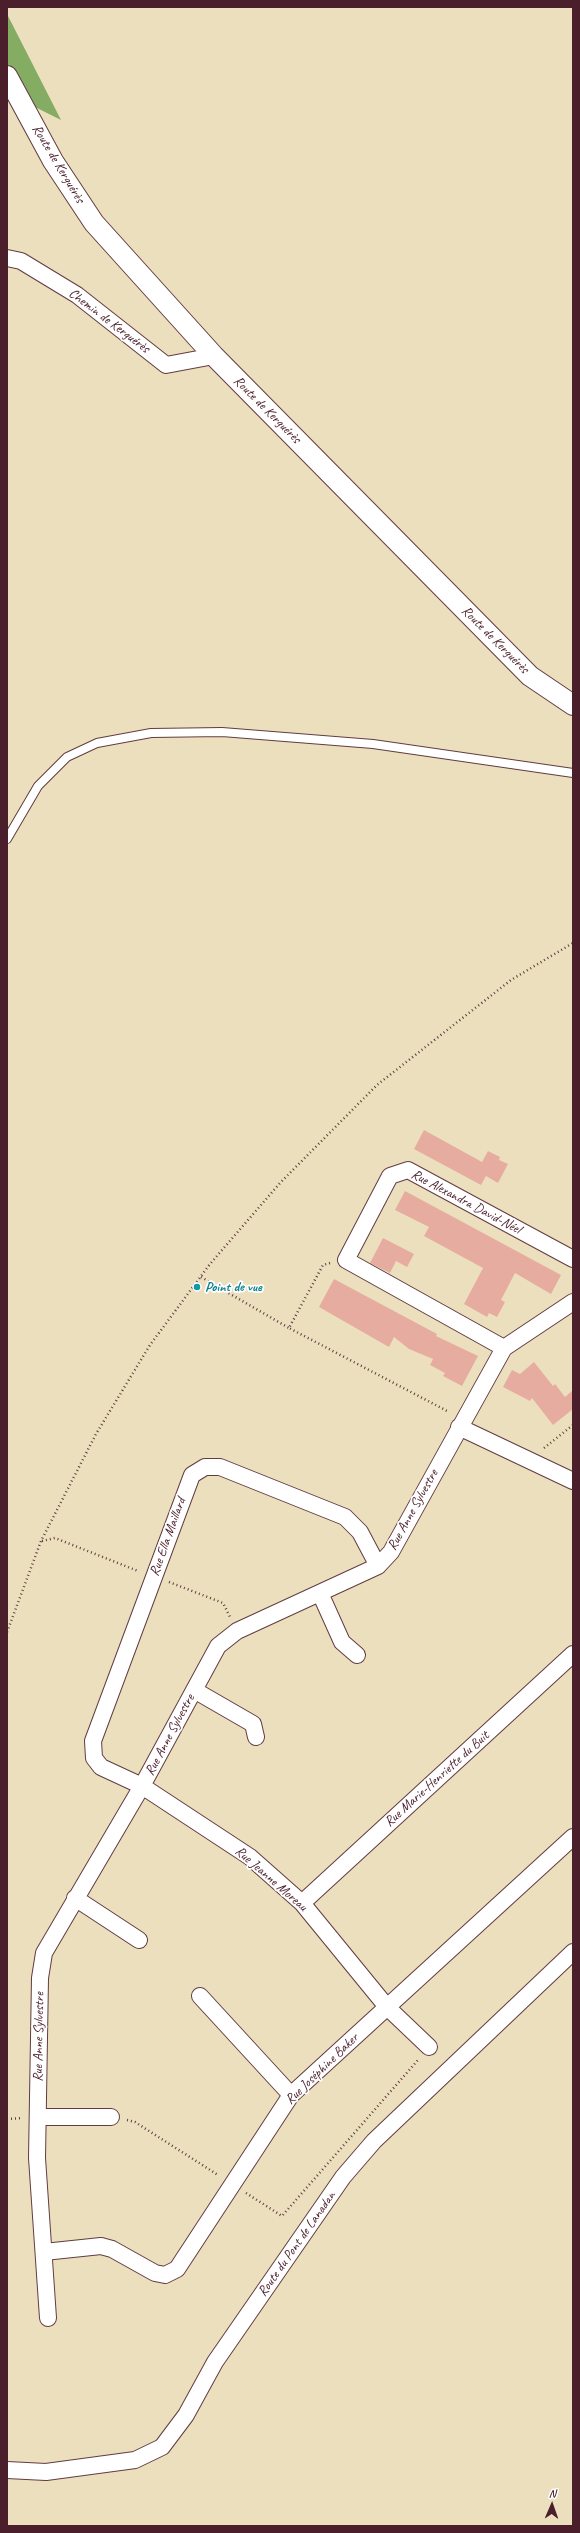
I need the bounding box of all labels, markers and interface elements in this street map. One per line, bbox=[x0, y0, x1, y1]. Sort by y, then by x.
street label: Route de Kerguérès bbox=[28, 122, 88, 206]
street label: Chemin de Kerguérès bbox=[65, 285, 153, 357]
street label: Route de Kerguérès bbox=[230, 373, 304, 447]
street label: Route de Kerguérès bbox=[458, 603, 532, 677]
street label: Rue Alexandra David-Néel bbox=[408, 1166, 524, 1238]
place label: Point de vue bbox=[205, 1279, 262, 1295]
marker: Point de vue bbox=[192, 1282, 202, 1292]
street label: Rue Anne Sylvestre bbox=[384, 1467, 442, 1553]
street label: Rue Ella Maillard bbox=[146, 1496, 190, 1578]
street label: Rue Anne Sylvestre bbox=[142, 1692, 198, 1778]
street label: Rue Marie-Henriette du Buit bbox=[381, 1728, 493, 1830]
street label: Rue Jeanne Moreau bbox=[231, 1843, 311, 1915]
street label: Rue Anne Sylvestre bbox=[30, 1992, 48, 2082]
street label: Rue Joséphine Baker bbox=[282, 2030, 362, 2108]
street label: Route du Pont de Lanadan bbox=[254, 2188, 340, 2300]
north arrow bbox=[532, 2485, 572, 2525]
text: N bbox=[549, 2486, 556, 2500]

